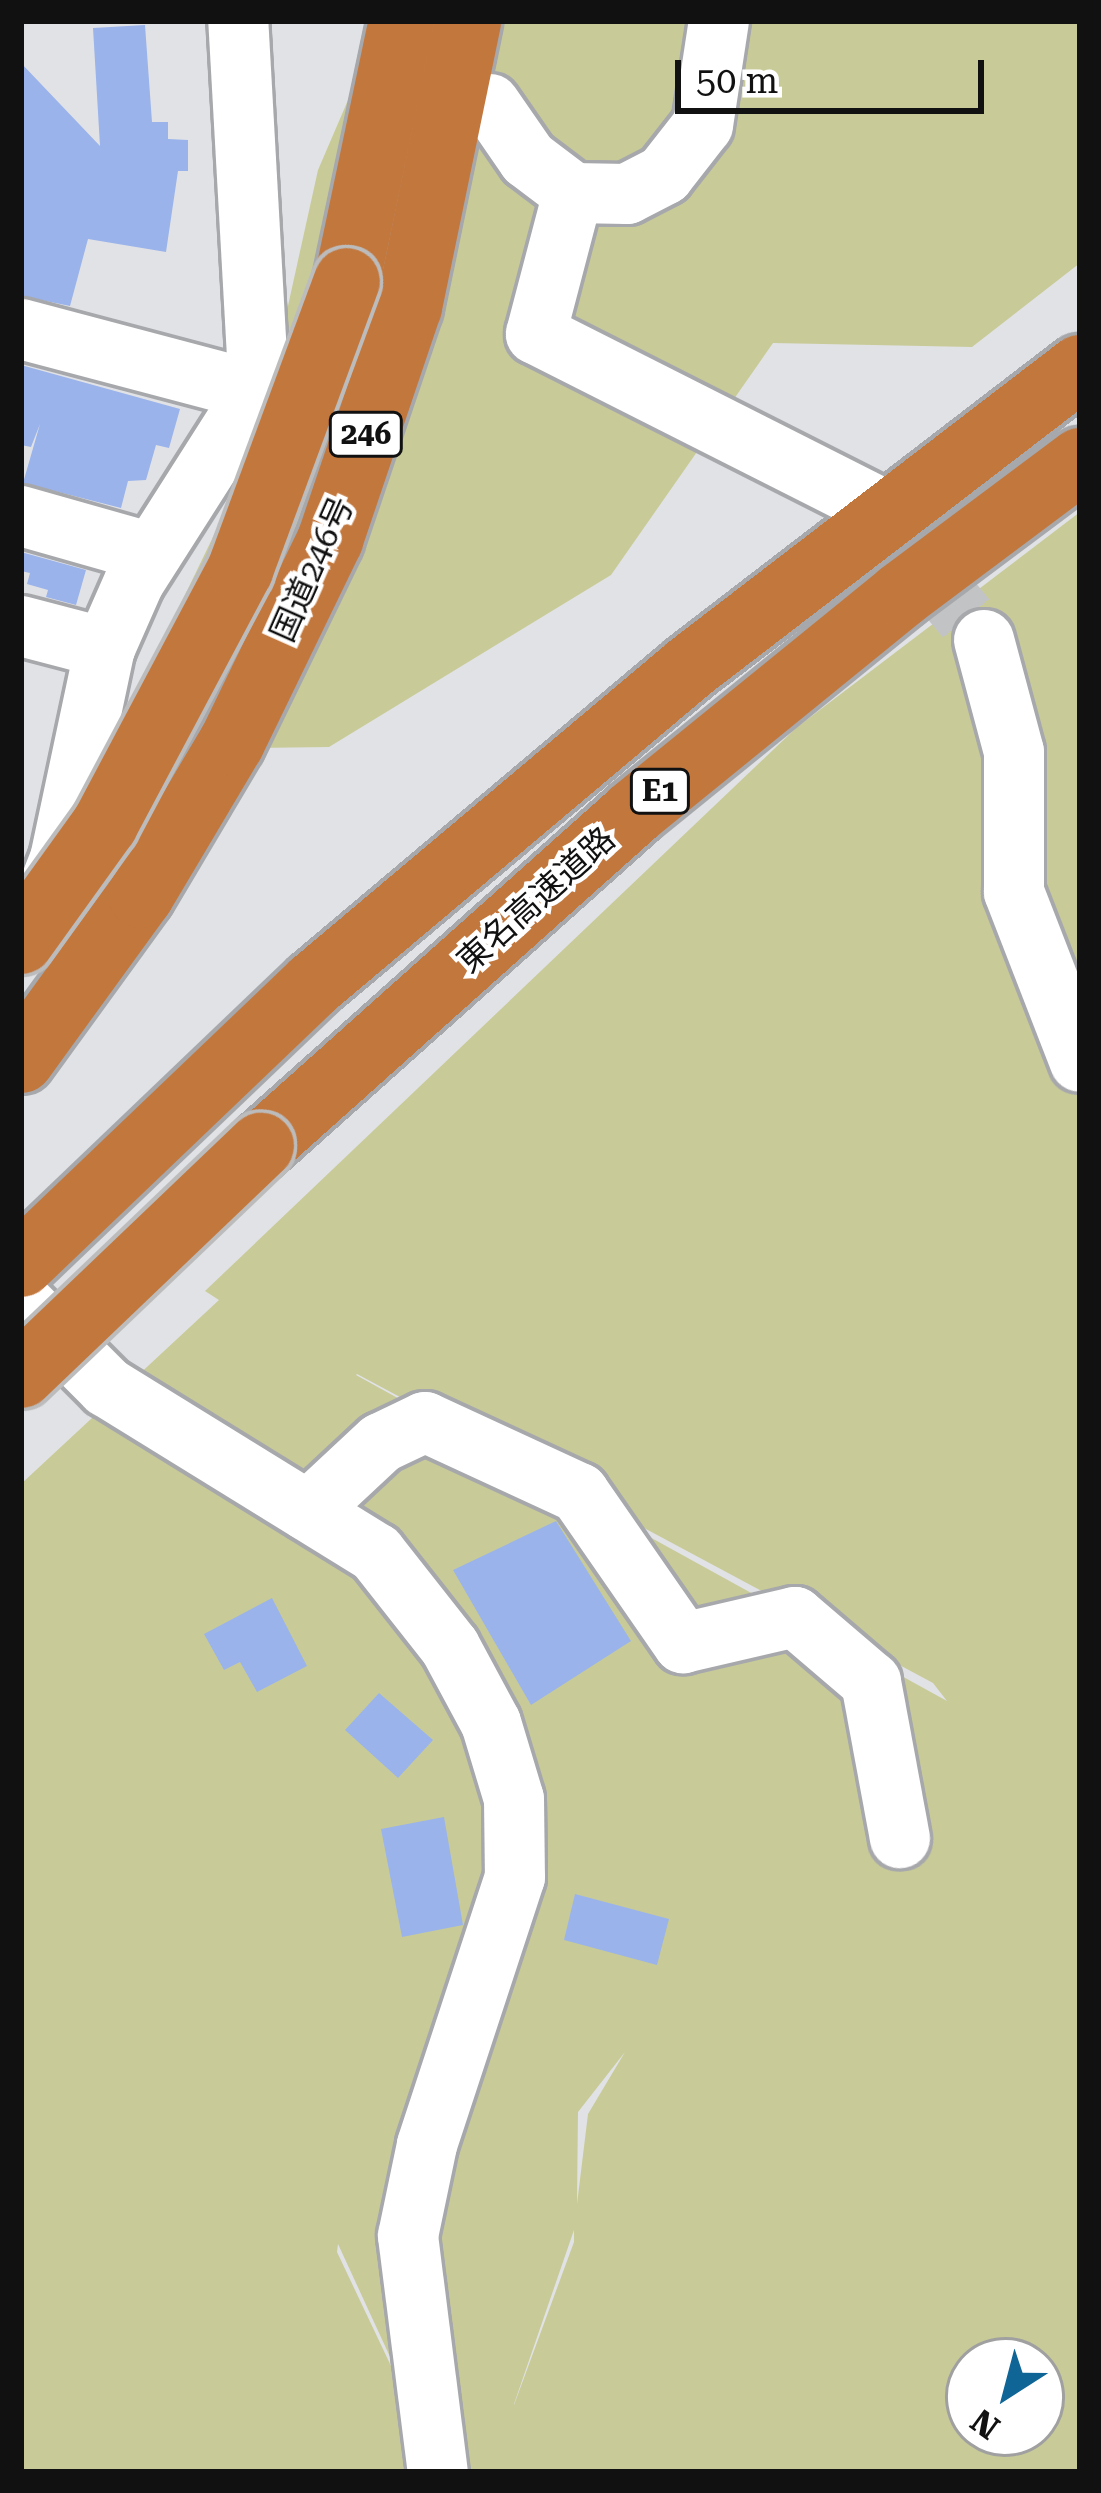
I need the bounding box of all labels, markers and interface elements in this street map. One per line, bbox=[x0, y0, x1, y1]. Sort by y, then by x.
scale bar bbox=[681, 36, 990, 110]
text: 50 m bbox=[696, 60, 778, 102]
road number: 246 bbox=[327, 410, 405, 458]
street label: 国道246号 bbox=[263, 490, 361, 648]
road number: E1 bbox=[627, 767, 693, 815]
street label: 東名高速道路 bbox=[449, 819, 623, 981]
north arrow bbox=[945, 2337, 1065, 2457]
text: N bbox=[964, 2401, 1007, 2447]

